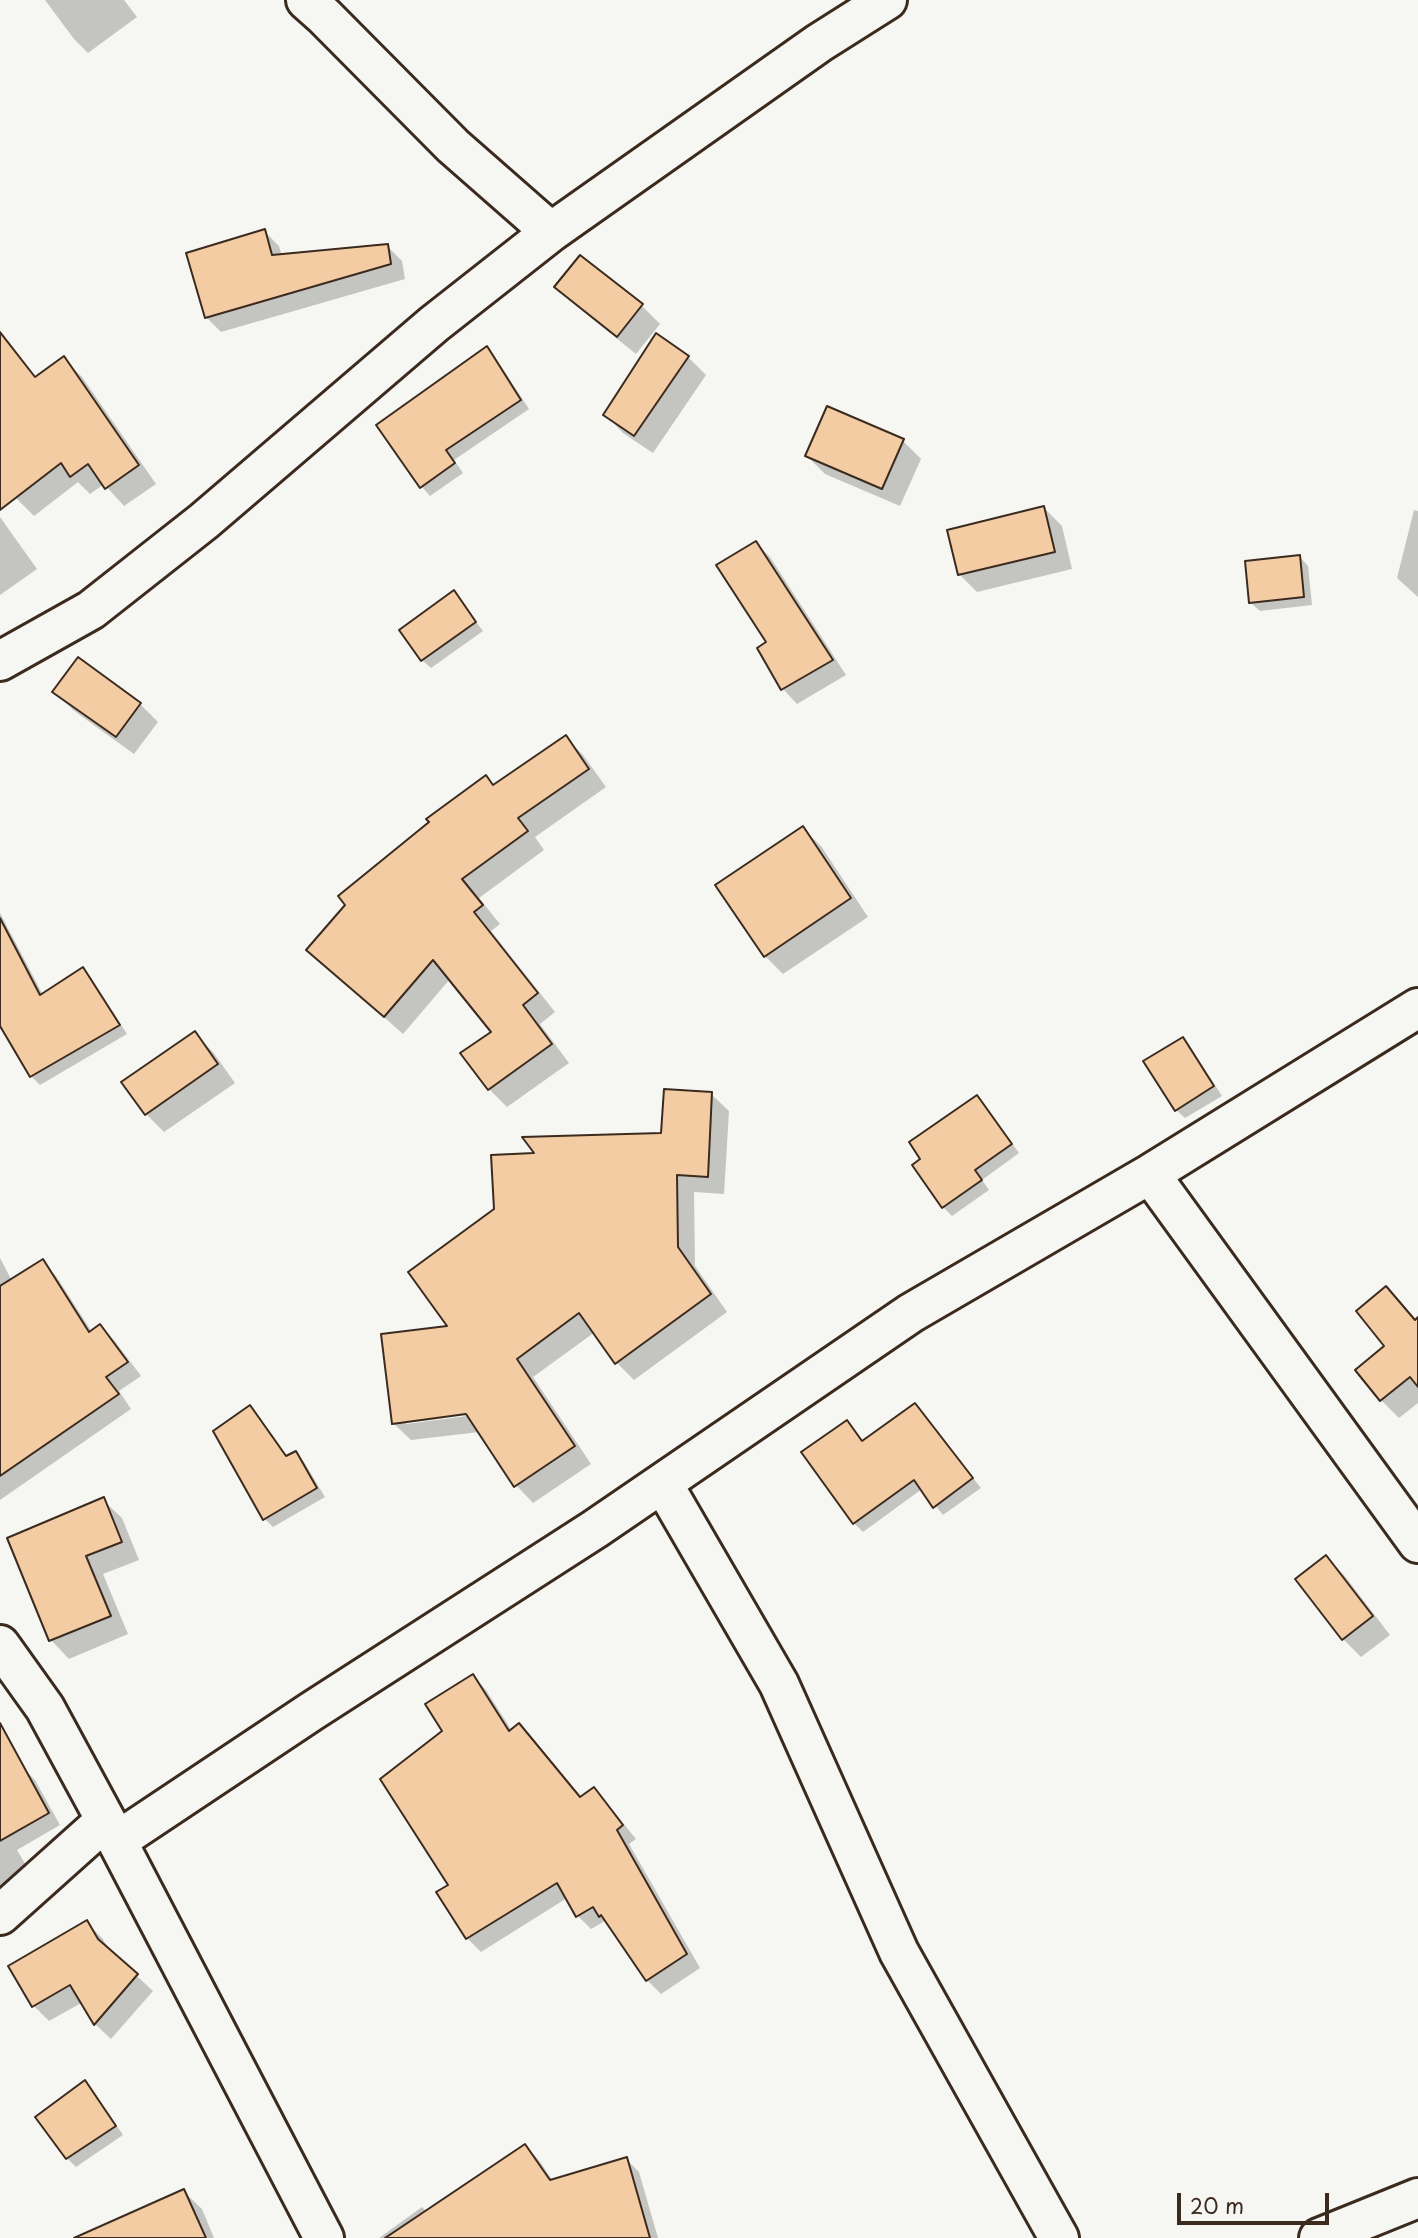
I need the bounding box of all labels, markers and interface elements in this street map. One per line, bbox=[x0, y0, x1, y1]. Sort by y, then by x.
scale bar bbox=[1180, 2178, 1332, 2222]
text: 20 m bbox=[1190, 2189, 1244, 2221]

